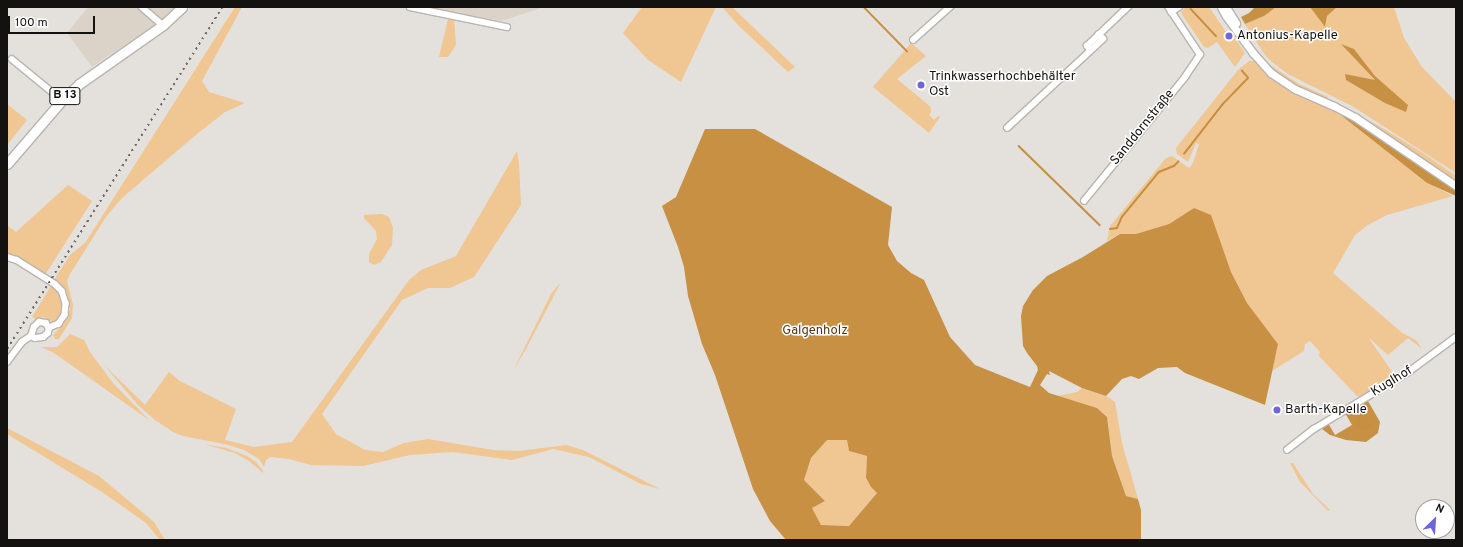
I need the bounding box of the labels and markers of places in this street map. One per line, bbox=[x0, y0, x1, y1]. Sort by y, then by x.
place label: Antonius-Kapelle bbox=[1237, 28, 1338, 44]
marker: Antonius-Kapelle bbox=[1224, 31, 1234, 41]
place label: Trinkwasserhochbehälter Ost bbox=[929, 70, 1076, 101]
marker: Trinkwasserhochbehälter Ost bbox=[916, 80, 926, 90]
place label: Barth-Kapelle bbox=[1285, 402, 1367, 418]
marker: Barth-Kapelle bbox=[1272, 405, 1282, 415]

